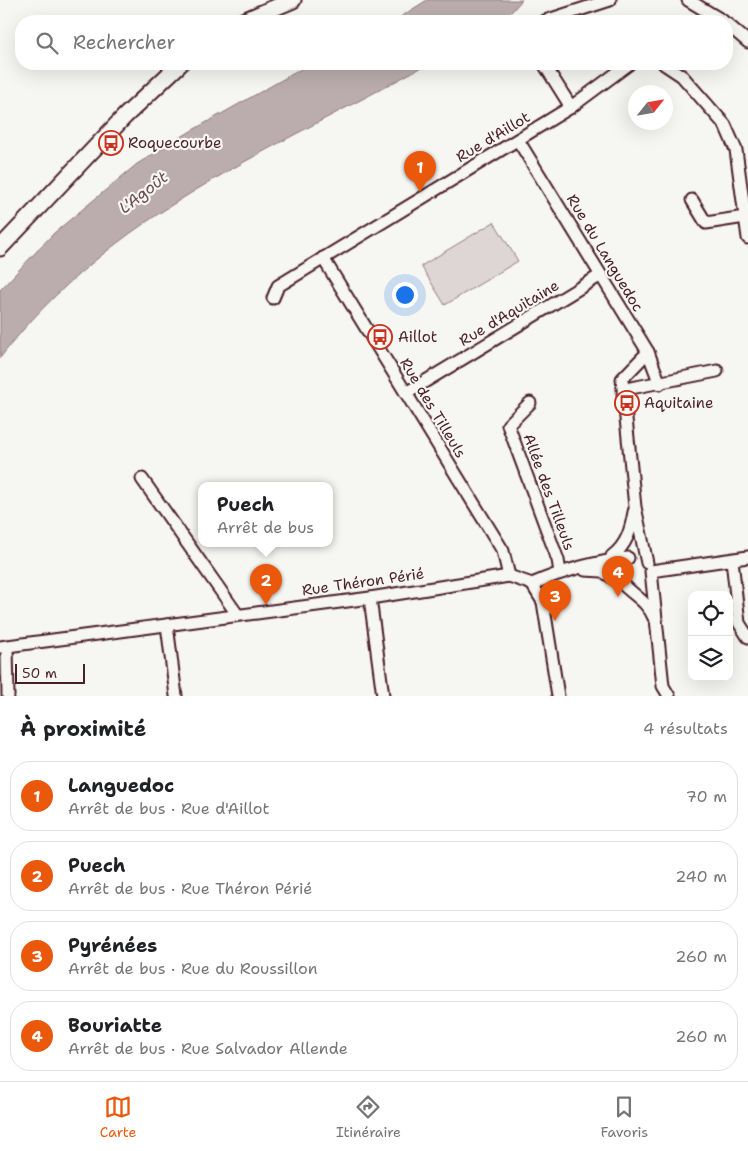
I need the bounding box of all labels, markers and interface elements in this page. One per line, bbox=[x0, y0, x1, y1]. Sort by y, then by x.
search box bbox=[15, 15, 733, 70]
icon: search bbox=[33, 29, 61, 57]
text: Rechercher bbox=[73, 30, 176, 55]
north arrow bbox=[628, 85, 673, 130]
street label: Rue d'Aillot bbox=[452, 107, 534, 167]
bus stop icon: Roquecourbe bbox=[98, 130, 124, 156]
place label: Roquecourbe bbox=[128, 133, 222, 153]
pin: 1 bbox=[404, 151, 436, 192]
water label: L'Agoût bbox=[114, 167, 172, 218]
street label: Rue du Languedoc bbox=[562, 191, 648, 315]
street label: Rue d'Aquitaine bbox=[455, 275, 563, 351]
your location bbox=[392, 282, 418, 308]
bus stop icon: Aillot bbox=[367, 324, 393, 350]
place label: Aillot bbox=[398, 327, 437, 347]
street label: Rue des Tilleuls bbox=[395, 354, 471, 462]
bus stop icon: Aquitaine bbox=[614, 390, 640, 416]
place label: Aquitaine bbox=[644, 393, 713, 413]
street label: Allée des Tilleuls bbox=[519, 431, 579, 553]
popup bbox=[198, 482, 333, 547]
text: Puech bbox=[217, 492, 274, 517]
text: Arrêt de bus bbox=[217, 517, 314, 538]
pin: 4 bbox=[602, 556, 634, 597]
pin: 2 bbox=[250, 564, 282, 605]
street label: Rue Théron Périé bbox=[301, 564, 425, 600]
pin: 3 bbox=[539, 580, 571, 621]
map controls bbox=[688, 591, 733, 681]
button: locate bbox=[688, 591, 733, 636]
button: layers bbox=[688, 636, 733, 681]
scale bar bbox=[15, 661, 85, 684]
text: 50 m bbox=[22, 664, 57, 682]
text: À proximité bbox=[20, 715, 146, 743]
text: 4 résultats bbox=[643, 718, 728, 739]
text: Languedoc bbox=[68, 773, 174, 798]
text: 1 bbox=[33, 786, 41, 807]
text: 70 m bbox=[686, 786, 727, 807]
text: Arrêt de bus · Rue d'Aillot bbox=[68, 798, 269, 819]
text: Puech bbox=[68, 853, 126, 878]
text: 2 bbox=[31, 866, 43, 887]
text: 240 m bbox=[675, 866, 727, 887]
text: Arrêt de bus · Rue Théron Périé bbox=[68, 878, 312, 899]
text: Pyrénées bbox=[68, 933, 157, 958]
text: 3 bbox=[31, 946, 43, 967]
text: 260 m bbox=[675, 946, 727, 967]
text: Arrêt de bus · Rue du Roussillon bbox=[68, 958, 318, 979]
text: Bouriatte bbox=[68, 1013, 162, 1038]
text: 4 bbox=[31, 1026, 43, 1047]
text: 260 m bbox=[675, 1026, 727, 1047]
text: Arrêt de bus · Rue Salvador Allende bbox=[68, 1038, 348, 1059]
tab: Carte bbox=[100, 1093, 136, 1141]
tab: Itinéraire bbox=[336, 1093, 401, 1141]
tab: Favoris bbox=[600, 1093, 648, 1141]

